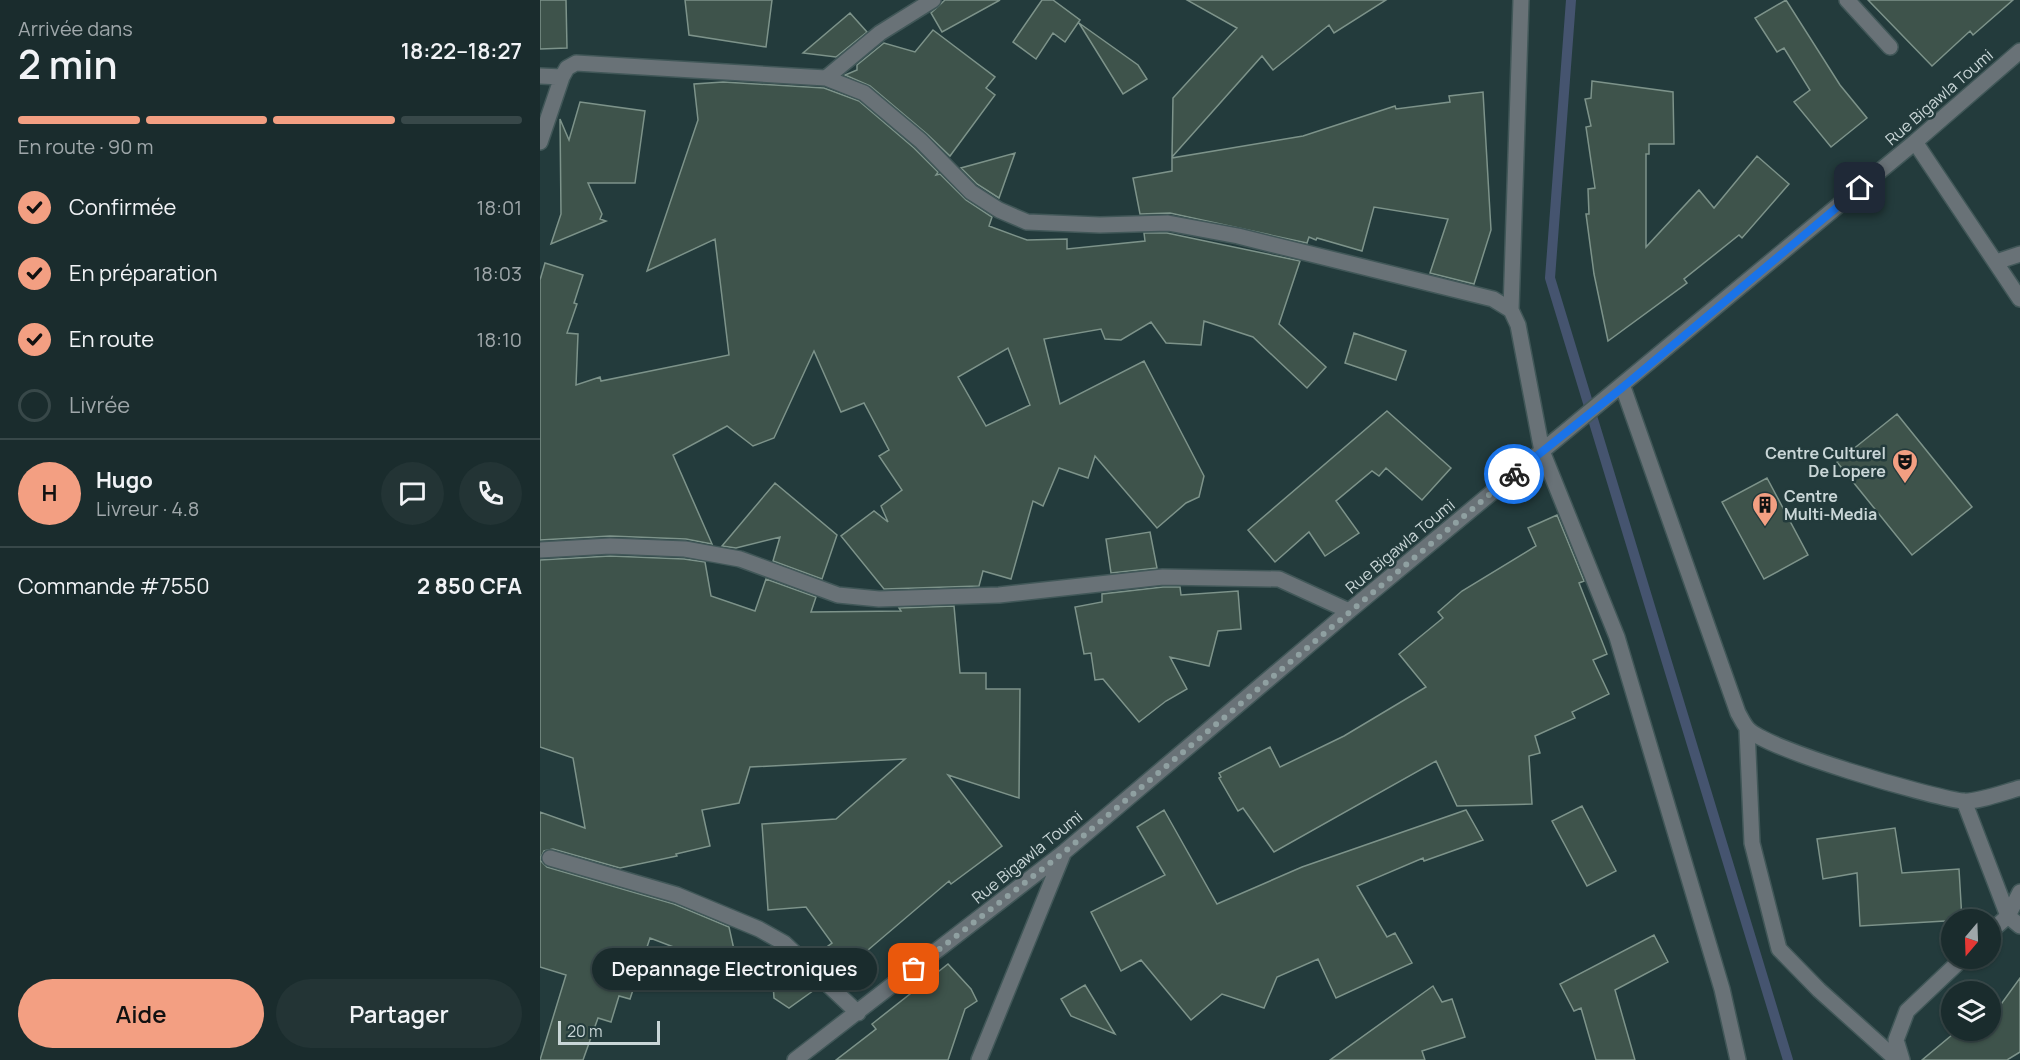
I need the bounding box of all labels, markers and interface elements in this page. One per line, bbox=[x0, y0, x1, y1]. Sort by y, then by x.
text: Arrivée dans bbox=[18, 15, 133, 42]
text: 18:22–18:27 bbox=[401, 36, 522, 66]
text: 2 min bbox=[18, 37, 117, 91]
street label: Rue Bigawla Toumi bbox=[1880, 44, 1998, 150]
text: En route · 90 m bbox=[18, 133, 153, 160]
pin bbox=[1834, 162, 1885, 213]
icon: home bbox=[1843, 171, 1876, 204]
icon: check bbox=[18, 191, 51, 224]
text: Confirmée bbox=[69, 192, 176, 222]
text: 18:01 bbox=[477, 194, 522, 221]
icon: check bbox=[18, 257, 51, 290]
text: En préparation bbox=[69, 258, 217, 288]
text: 18:03 bbox=[473, 260, 522, 287]
icon: check bbox=[18, 323, 51, 356]
text: En route bbox=[69, 324, 154, 354]
text: 18:10 bbox=[477, 326, 522, 353]
text: Livrée bbox=[69, 390, 130, 420]
place label: Centre Culturel De Lopere bbox=[1765, 442, 1886, 482]
courier bbox=[1484, 444, 1544, 504]
theatre icon: Centre Culturel De Lopere bbox=[1890, 447, 1920, 485]
icon: bike bbox=[1498, 458, 1531, 491]
button: chat bbox=[381, 462, 444, 525]
button: phone bbox=[459, 462, 522, 525]
text: Hugo bbox=[96, 465, 153, 495]
text: H bbox=[42, 478, 57, 508]
place label: Centre Multi-Media bbox=[1784, 485, 1877, 525]
building icon: Centre Multi-Media bbox=[1750, 490, 1780, 528]
street label: Rue Bigawla Toumi bbox=[1341, 494, 1459, 598]
text: Livreur · 4.8 bbox=[96, 495, 199, 522]
text: Commande #7550 bbox=[18, 571, 210, 601]
text: 2 850 CFA bbox=[417, 571, 522, 601]
street label: Rue Bigawla Toumi bbox=[967, 806, 1087, 908]
north arrow bbox=[1941, 909, 2001, 969]
map controls bbox=[1941, 909, 2001, 1041]
pin bbox=[888, 943, 939, 994]
callout: Depannage Electroniques bbox=[593, 948, 878, 990]
icon: bag bbox=[897, 952, 930, 985]
text: Depannage Electroniques bbox=[611, 955, 858, 982]
button: Aide bbox=[18, 979, 264, 1048]
button: Partager bbox=[276, 979, 522, 1048]
button: layers bbox=[1941, 981, 2001, 1041]
scale bar bbox=[558, 1018, 660, 1046]
text: 20 m bbox=[567, 1020, 603, 1042]

